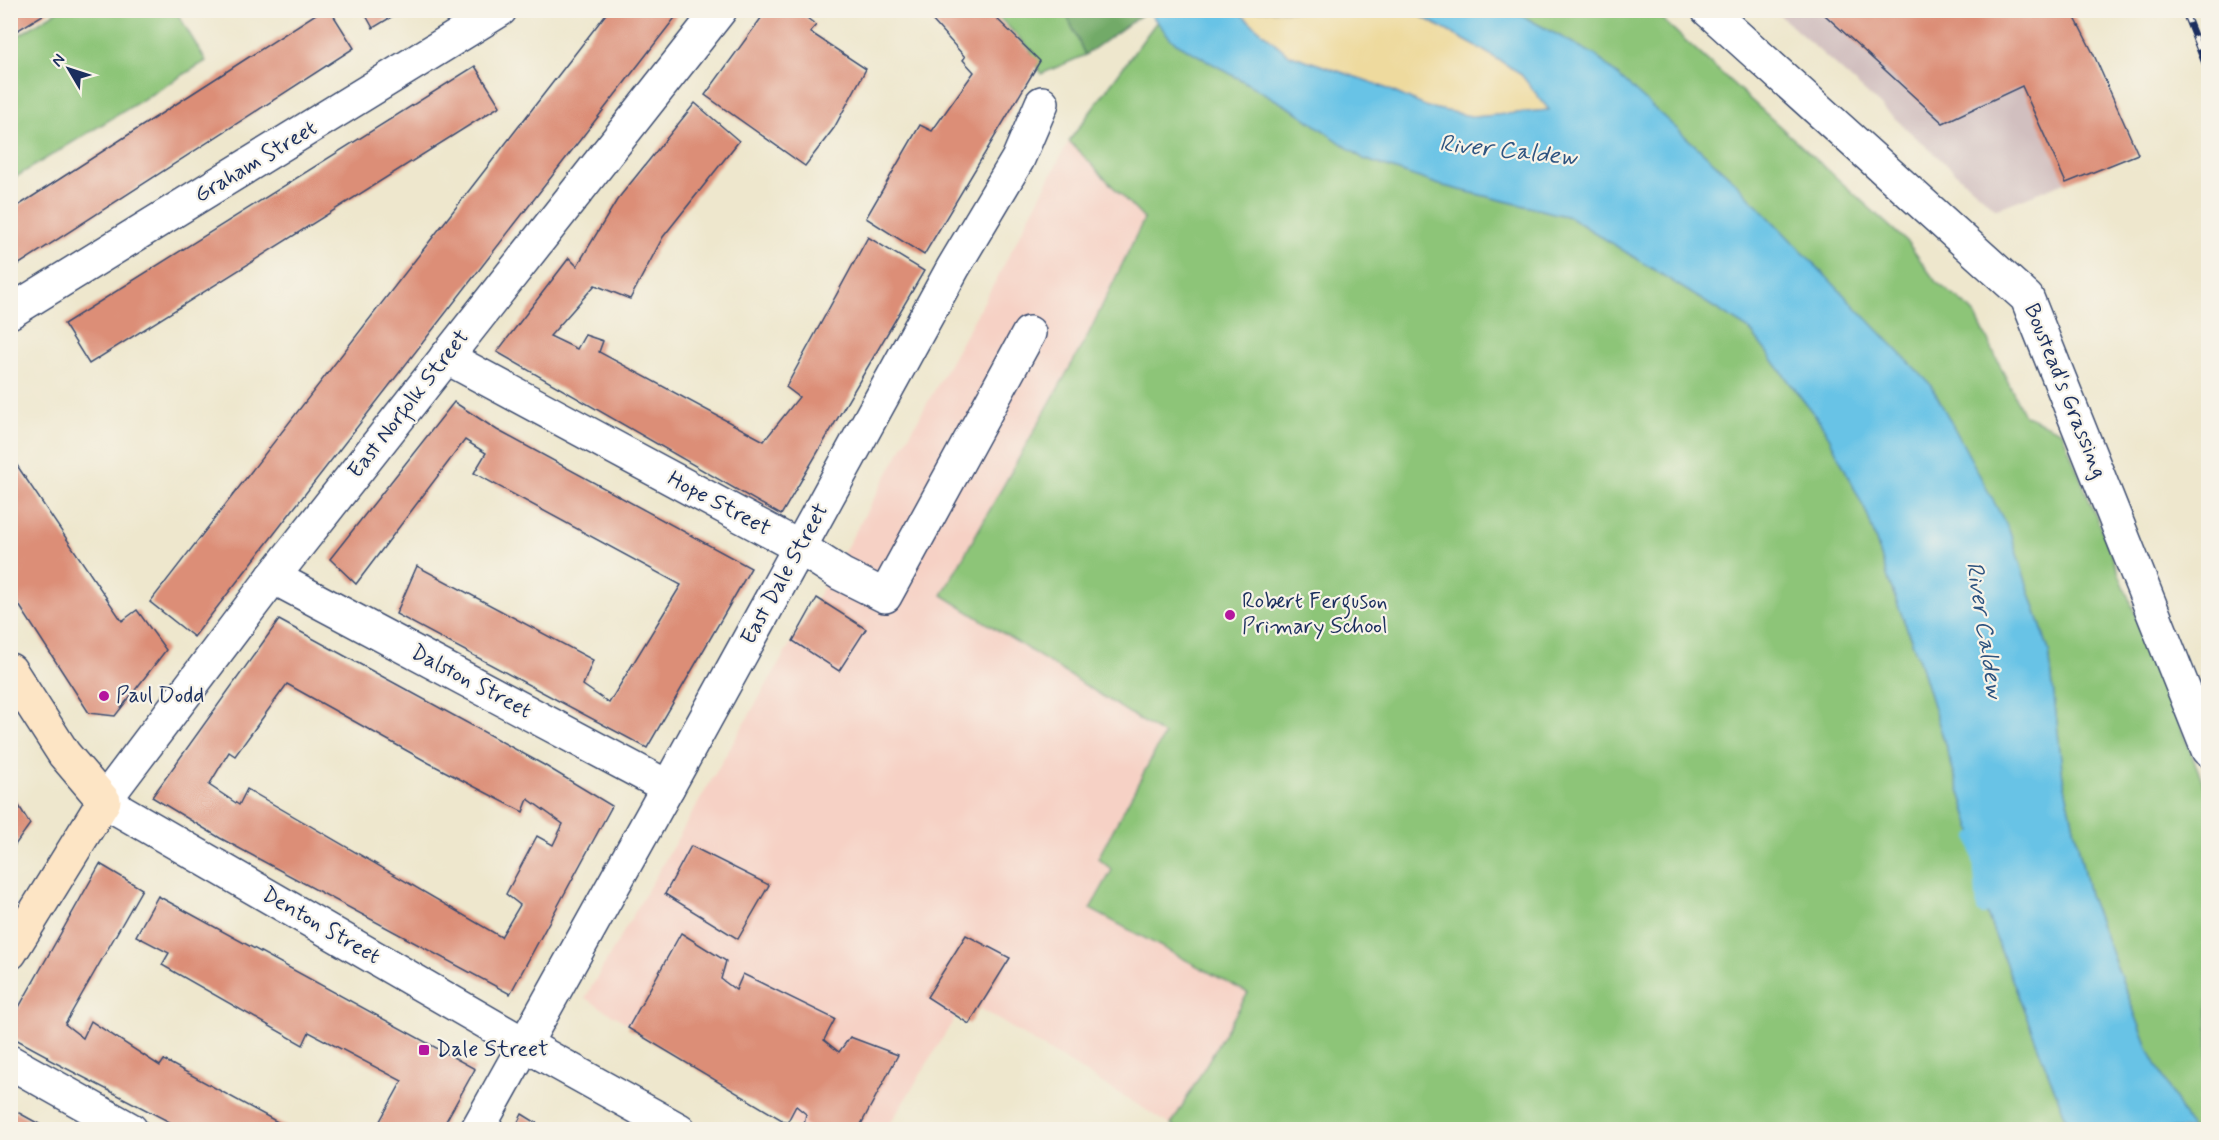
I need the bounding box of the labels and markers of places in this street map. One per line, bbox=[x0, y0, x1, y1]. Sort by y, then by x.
place label: Robert Ferguson Primary School bbox=[1242, 588, 1388, 641]
marker: Robert Ferguson Primary School bbox=[1223, 608, 1237, 622]
place label: Paul Dodd bbox=[116, 682, 204, 710]
marker: Paul Dodd bbox=[97, 689, 111, 703]
place label: Dale Street bbox=[436, 1036, 548, 1064]
marker: Dale Street bbox=[417, 1043, 431, 1057]

